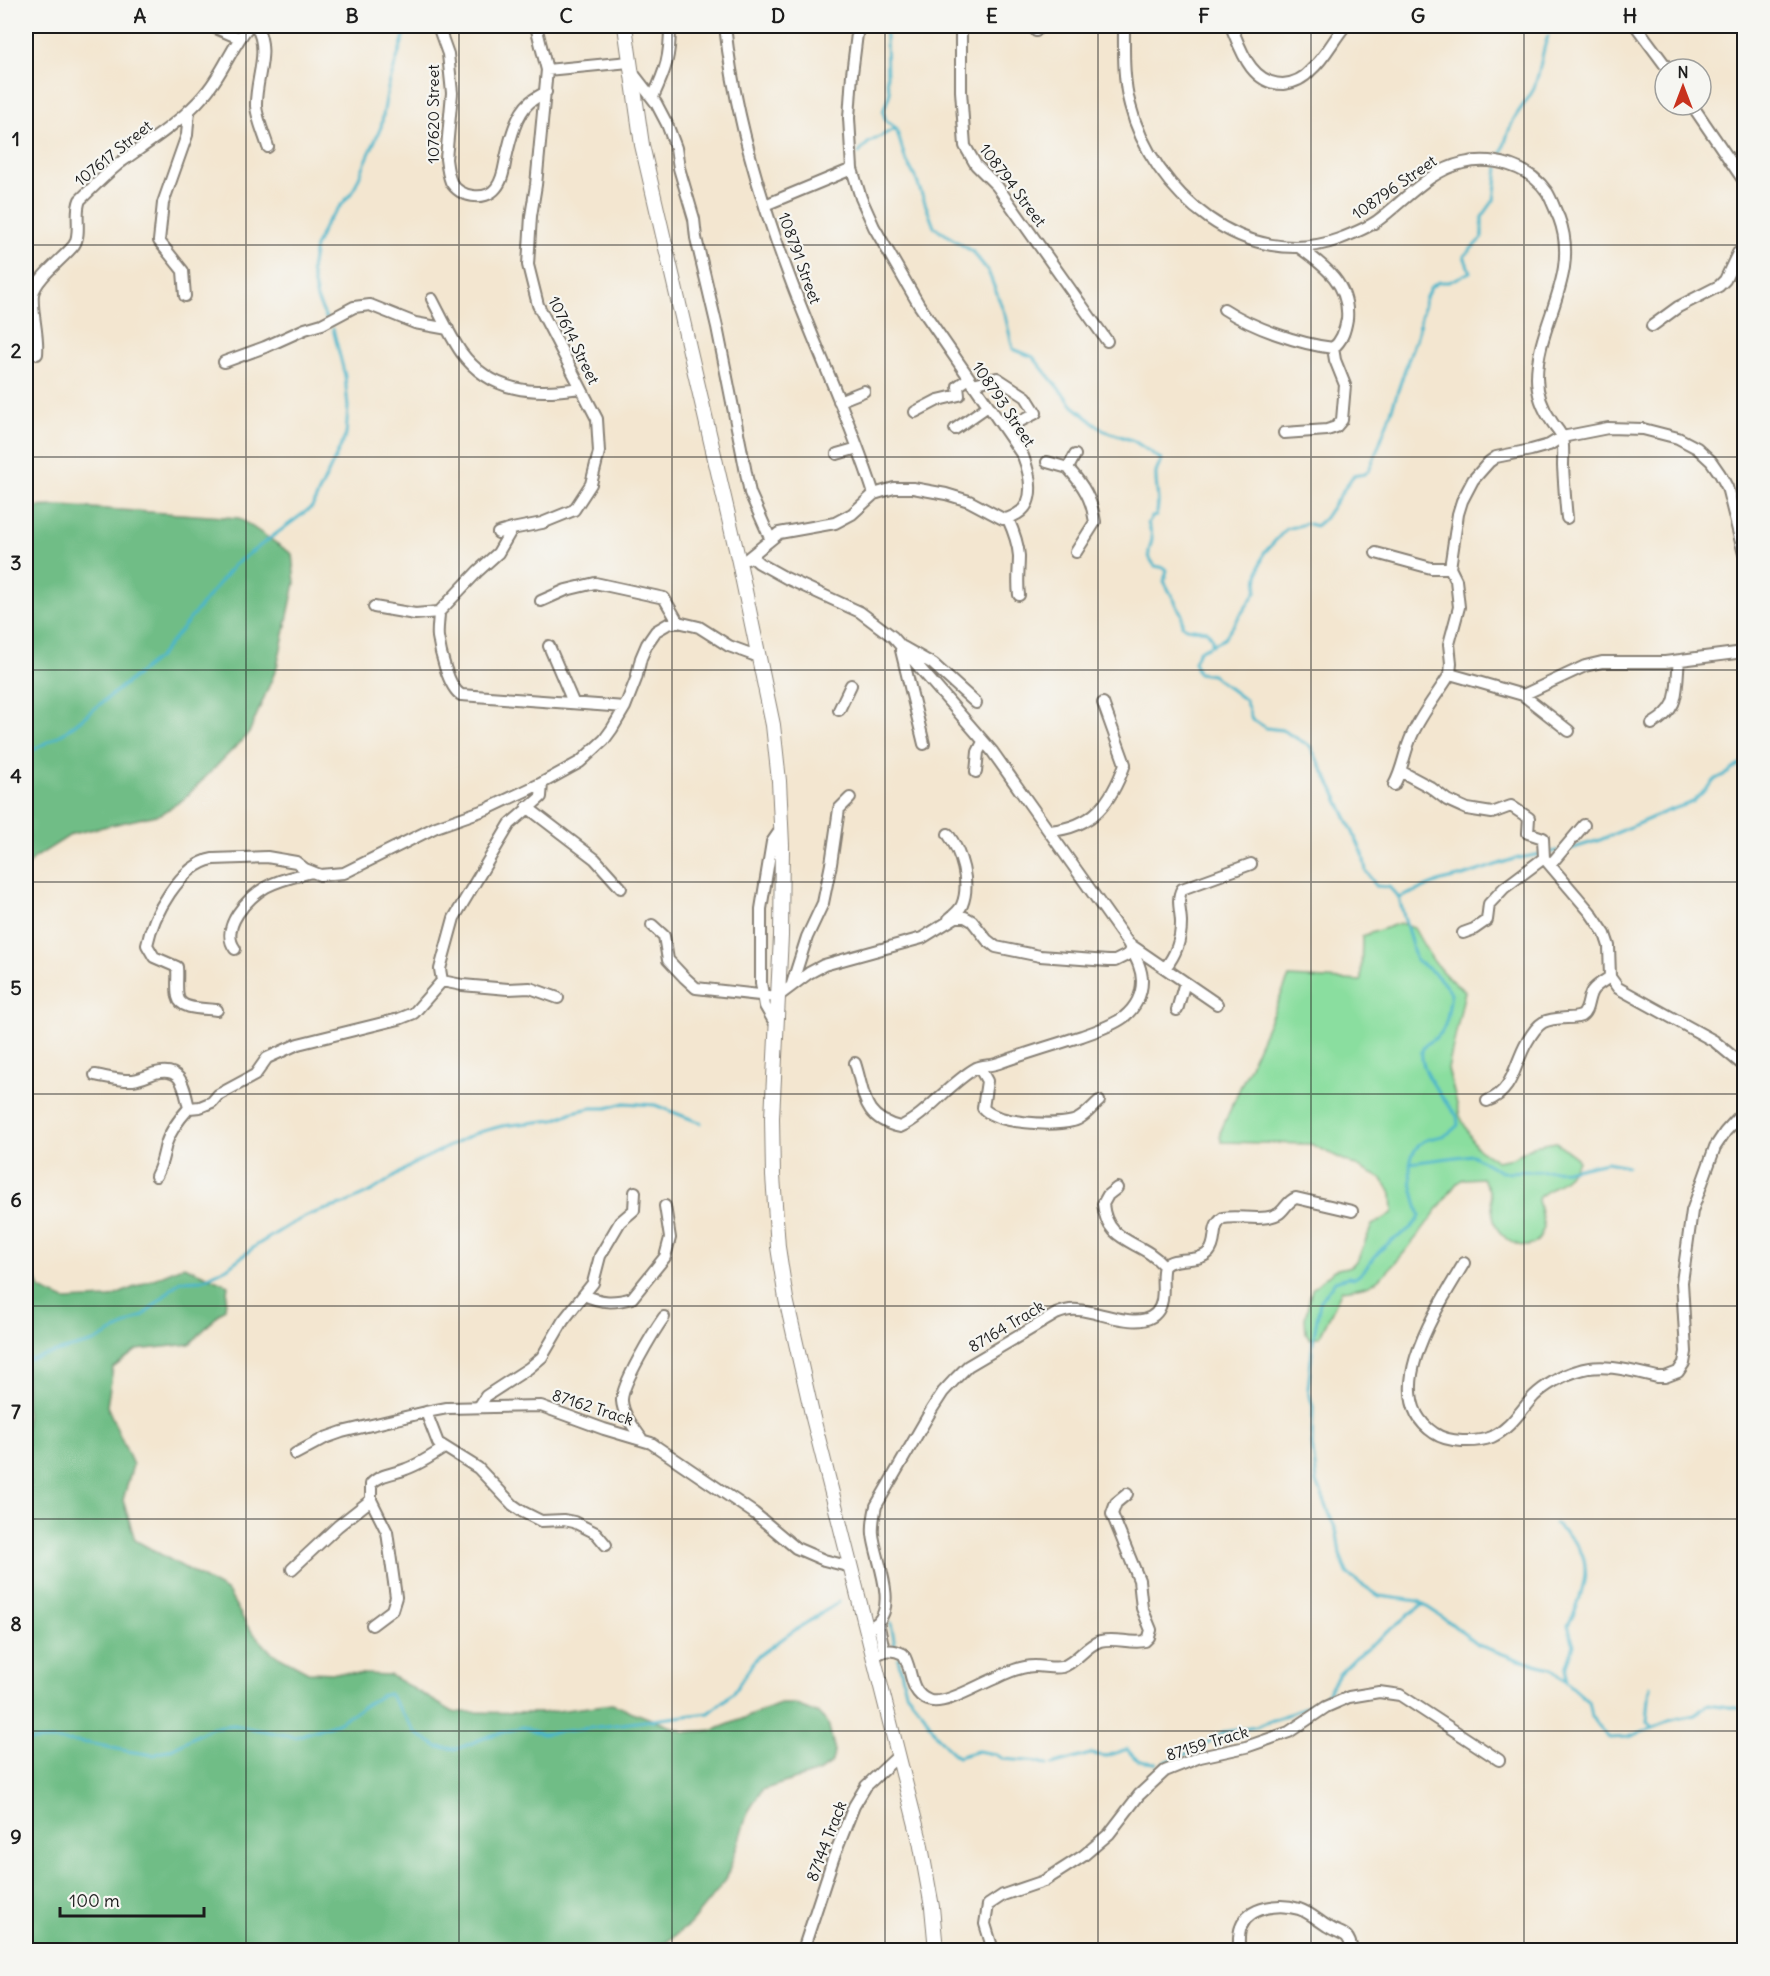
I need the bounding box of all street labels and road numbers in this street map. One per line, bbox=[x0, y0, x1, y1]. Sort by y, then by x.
street label: 107620 Street bbox=[423, 64, 443, 164]
street label: 107617 Street bbox=[70, 115, 156, 190]
street label: 108794 Street bbox=[975, 139, 1051, 231]
street label: 108796 Street bbox=[1348, 150, 1441, 224]
street label: 108791 Street bbox=[774, 209, 826, 307]
street label: 107614 Street bbox=[544, 293, 604, 388]
street label: 108793 Street bbox=[968, 357, 1040, 451]
street label: 87164 Track bbox=[965, 1296, 1047, 1356]
street label: 87162 Track bbox=[550, 1384, 636, 1430]
street label: 87159 Track bbox=[1164, 1721, 1250, 1765]
street label: 87144 Track bbox=[801, 1798, 851, 1884]

